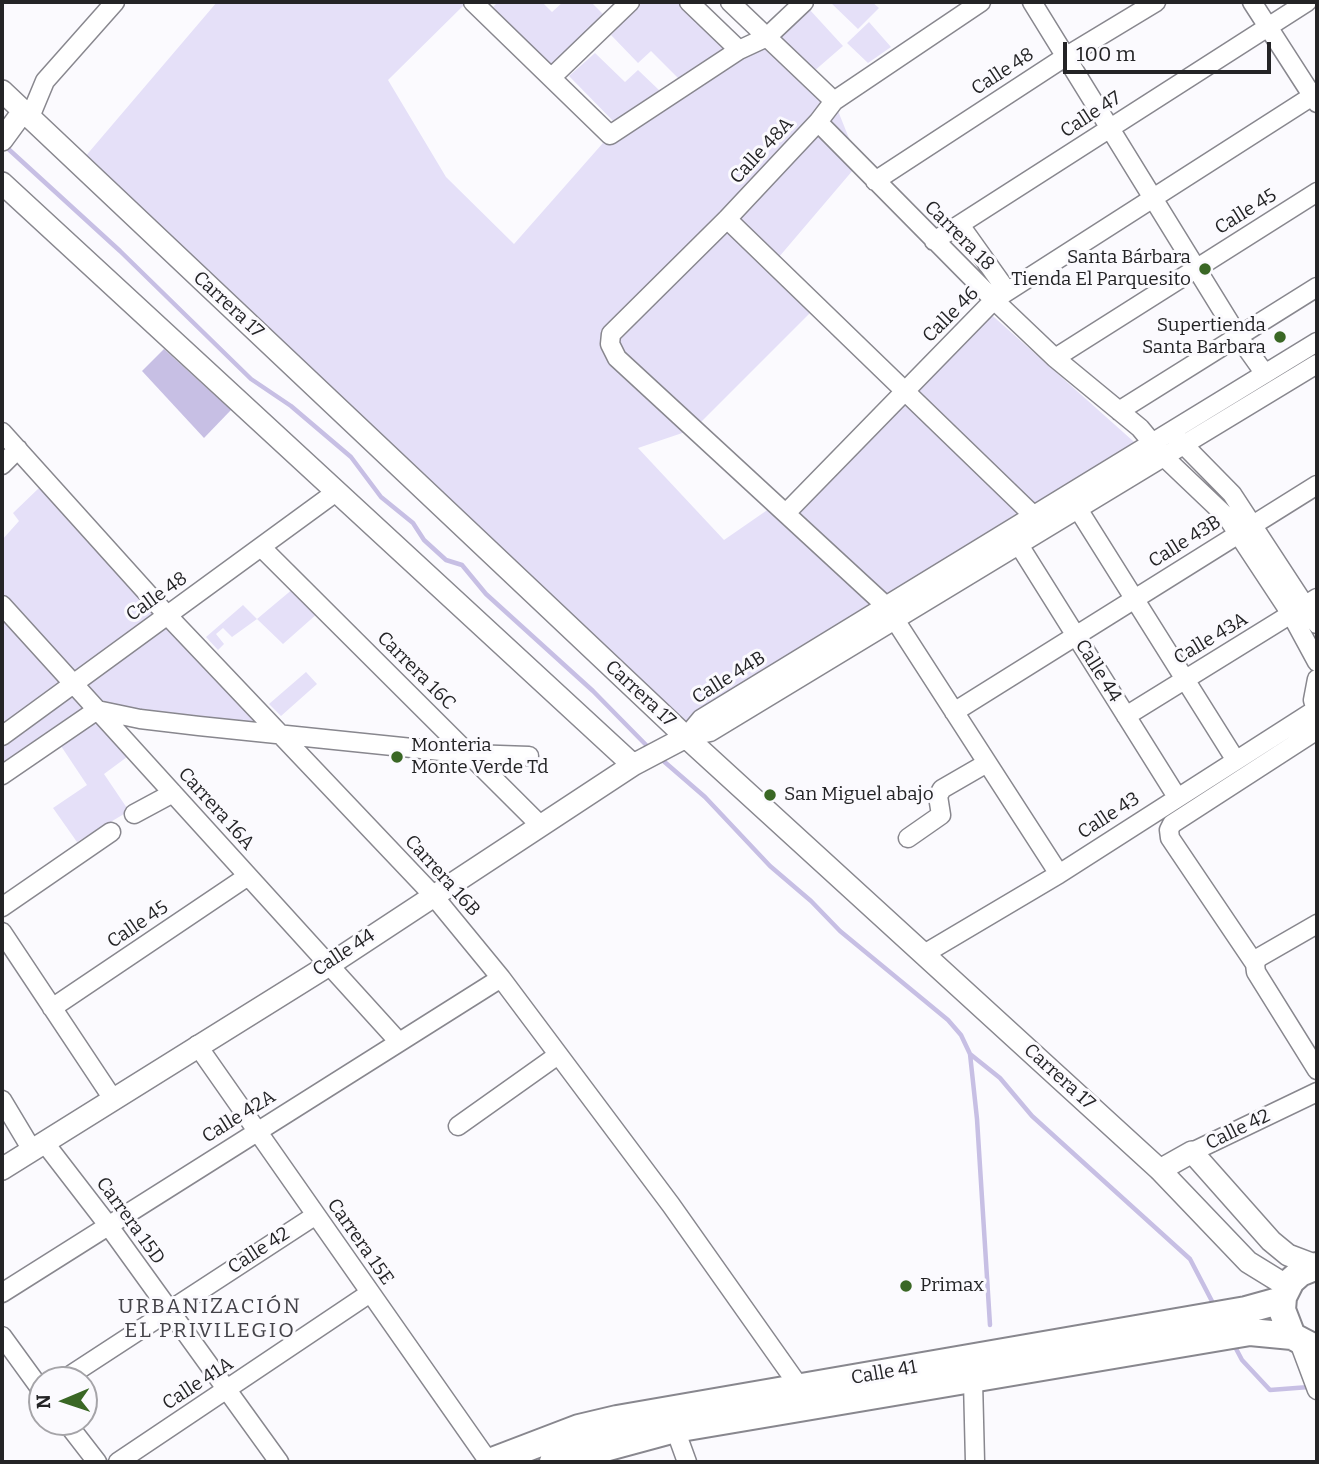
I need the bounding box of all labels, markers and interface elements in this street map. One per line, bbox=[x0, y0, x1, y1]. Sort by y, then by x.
scale bar bbox=[1067, 28, 1275, 72]
text: 100 m bbox=[1076, 41, 1136, 67]
street label: Calle 48 bbox=[967, 43, 1039, 101]
street label: Calle 47 bbox=[1056, 87, 1126, 143]
street label: Calle 48A bbox=[726, 113, 798, 189]
street label: Calle 45 bbox=[1211, 184, 1281, 240]
street label: Carrera 18 bbox=[919, 196, 999, 276]
place label: Santa Bárbara Tienda El Parquesito bbox=[1011, 247, 1191, 291]
marker: Santa Bárbara Tienda El Parquesito bbox=[1197, 261, 1213, 277]
street label: Carrera 17 bbox=[188, 267, 268, 343]
street label: Calle 46 bbox=[918, 282, 984, 348]
place label: Supertienda Santa Barbara bbox=[1142, 315, 1266, 359]
marker: Supertienda Santa Barbara bbox=[1272, 329, 1288, 345]
street label: Calle 43B bbox=[1145, 511, 1225, 573]
street label: Calle 48 bbox=[122, 567, 192, 627]
street label: Calle 43A bbox=[1170, 608, 1252, 670]
street label: Carrera 16C bbox=[372, 627, 460, 715]
street label: Calle 44 bbox=[1070, 635, 1126, 707]
street label: Calle 44B bbox=[688, 647, 770, 709]
street label: Carrera 17 bbox=[600, 656, 680, 732]
place label: Monteria Monte Verde Td bbox=[411, 735, 548, 779]
marker: Monteria Monte Verde Td bbox=[389, 749, 405, 765]
street label: Carrera 16A bbox=[173, 763, 259, 855]
place label: San Miguel abajo bbox=[784, 784, 934, 806]
marker: San Miguel abajo bbox=[762, 787, 778, 803]
street label: Calle 43 bbox=[1074, 788, 1144, 844]
street label: Carrera 16B bbox=[399, 831, 485, 921]
street label: Calle 45 bbox=[103, 896, 173, 954]
street label: Calle 44 bbox=[309, 924, 379, 982]
street label: Carrera 17 bbox=[1019, 1039, 1099, 1115]
street label: Calle 42A bbox=[198, 1086, 280, 1148]
street label: Calle 42 bbox=[1202, 1105, 1274, 1155]
street label: Carrera 15D bbox=[91, 1173, 169, 1269]
street label: Carrera 15E bbox=[322, 1194, 398, 1290]
street label: Calle 42 bbox=[224, 1223, 294, 1279]
place label: Primax bbox=[920, 1275, 984, 1297]
marker: Primax bbox=[898, 1278, 914, 1294]
district label: URBANIZACIÓN EL PRIVILEGIO bbox=[119, 1294, 301, 1344]
street label: Calle 41A bbox=[158, 1353, 238, 1415]
street label: Calle 41 bbox=[849, 1356, 919, 1390]
north arrow bbox=[28, 1366, 98, 1436]
text: N bbox=[32, 1394, 55, 1409]

